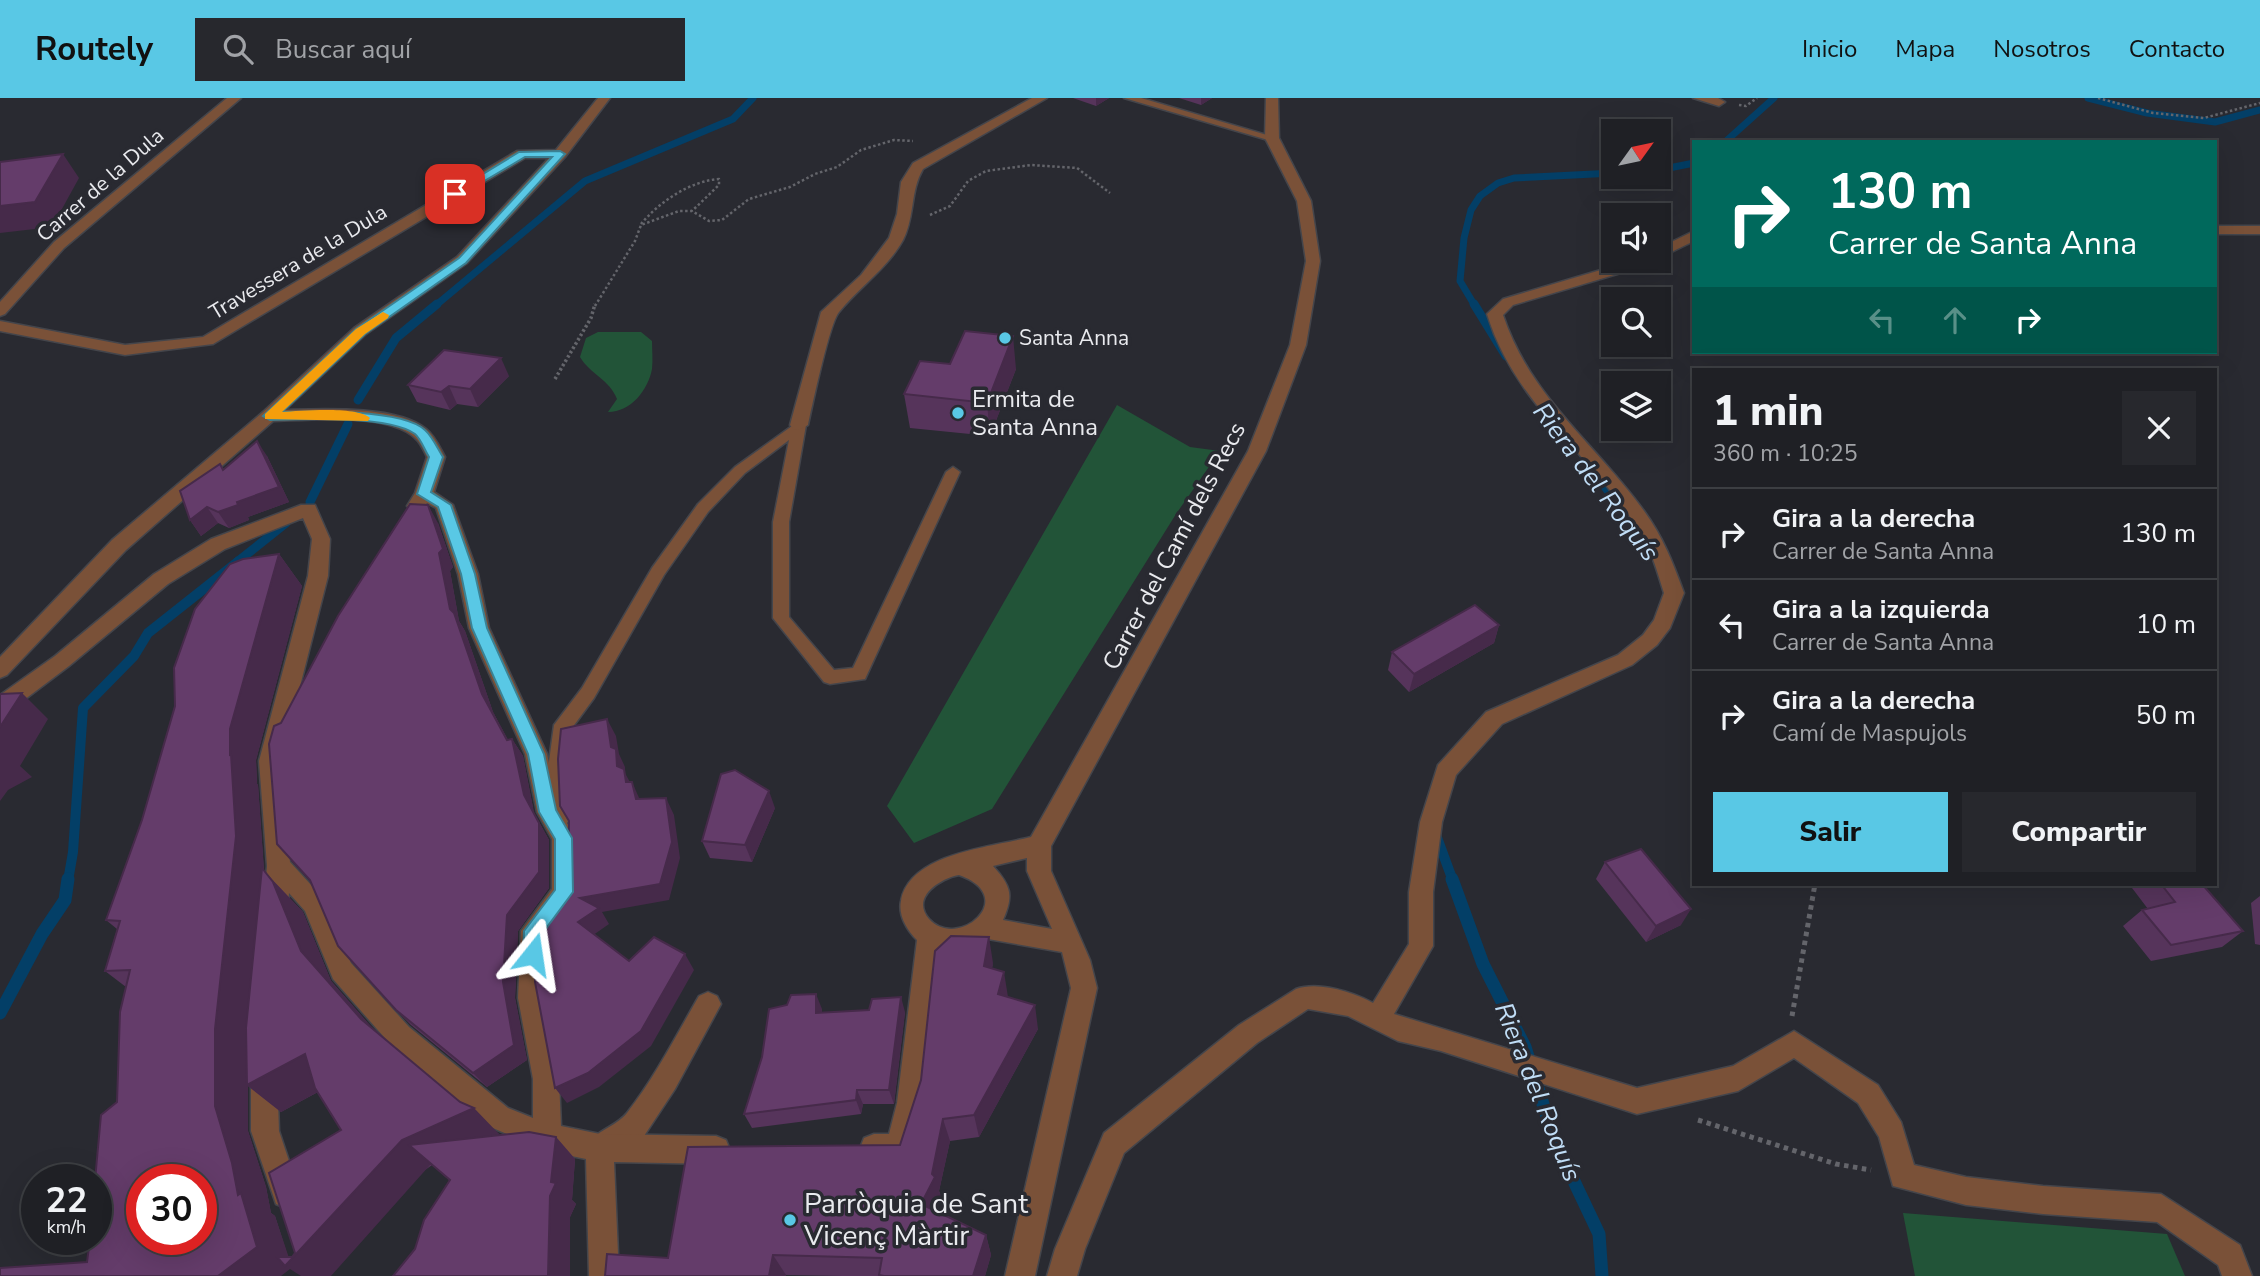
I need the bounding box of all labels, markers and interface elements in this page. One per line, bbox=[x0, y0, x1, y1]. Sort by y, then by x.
search box bbox=[195, 18, 685, 81]
text: Routely bbox=[35, 27, 153, 72]
icon: search bbox=[219, 30, 257, 68]
text: Buscar aquí bbox=[275, 32, 411, 67]
text: Inicio bbox=[1802, 33, 1857, 65]
text: Mapa bbox=[1895, 33, 1955, 65]
text: Nosotros bbox=[1993, 33, 2091, 65]
text: Contacto bbox=[2129, 33, 2225, 65]
north arrow bbox=[1601, 119, 1671, 189]
map controls bbox=[1601, 119, 1671, 441]
street label: Carrer de la Dula bbox=[30, 122, 170, 248]
text: 130 m bbox=[1828, 158, 1972, 225]
pin bbox=[425, 164, 485, 224]
icon: right bbox=[1713, 168, 1804, 259]
icon: arrive bbox=[436, 175, 474, 213]
street label: Travessera de la Dula bbox=[204, 198, 392, 326]
button: sound bbox=[1601, 203, 1671, 273]
text: Carrer de Santa Anna bbox=[1828, 222, 2137, 265]
button: search bbox=[1601, 287, 1671, 357]
icon: left bbox=[1863, 301, 1901, 339]
icon: ahead bbox=[1936, 301, 1974, 339]
icon: right bbox=[2009, 301, 2047, 339]
place label: Santa Anna bbox=[1019, 324, 1129, 352]
marker: Santa Anna bbox=[997, 330, 1013, 346]
button: layers bbox=[1601, 371, 1671, 441]
place label: Ermita de Santa Anna bbox=[972, 383, 1098, 443]
text: 1 min bbox=[1713, 383, 1823, 440]
button: close bbox=[2122, 391, 2196, 465]
water label: Riera del Roquís bbox=[1525, 396, 1667, 568]
marker: Ermita de Santa Anna bbox=[950, 405, 966, 421]
street label: Carrer del Camí dels Recs bbox=[1095, 416, 1253, 676]
text: 360 m · 10:25 bbox=[1713, 438, 1858, 469]
text: Gira a la derecha bbox=[1772, 501, 1975, 536]
icon: right bbox=[1713, 515, 1751, 553]
text: 130 m bbox=[2120, 516, 2196, 551]
text: Carrer de Santa Anna bbox=[1772, 536, 1994, 567]
text: Gira a la izquierda bbox=[1772, 592, 1990, 627]
icon: left bbox=[1713, 606, 1751, 644]
text: 10 m bbox=[2136, 607, 2196, 642]
text: Carrer de Santa Anna bbox=[1772, 627, 1994, 658]
text: Gira a la derecha bbox=[1772, 683, 1975, 718]
icon: right bbox=[1713, 697, 1751, 735]
text: 50 m bbox=[2136, 698, 2196, 733]
text: Camí de Maspujols bbox=[1772, 718, 1967, 749]
button: Salir bbox=[1713, 792, 1948, 872]
button: Compartir bbox=[1962, 792, 2196, 872]
position arrow bbox=[496, 917, 570, 991]
water label: Riera del Roquís bbox=[1486, 997, 1590, 1187]
speed limit sign: 30 bbox=[126, 1164, 217, 1255]
text: 22 bbox=[45, 1177, 88, 1224]
place label: Parròquia de Sant Vicenç Màrtir bbox=[803, 1185, 1028, 1255]
marker: Parròquia de Sant Vicenç Màrtir bbox=[782, 1212, 798, 1228]
text: km/h bbox=[47, 1215, 86, 1239]

